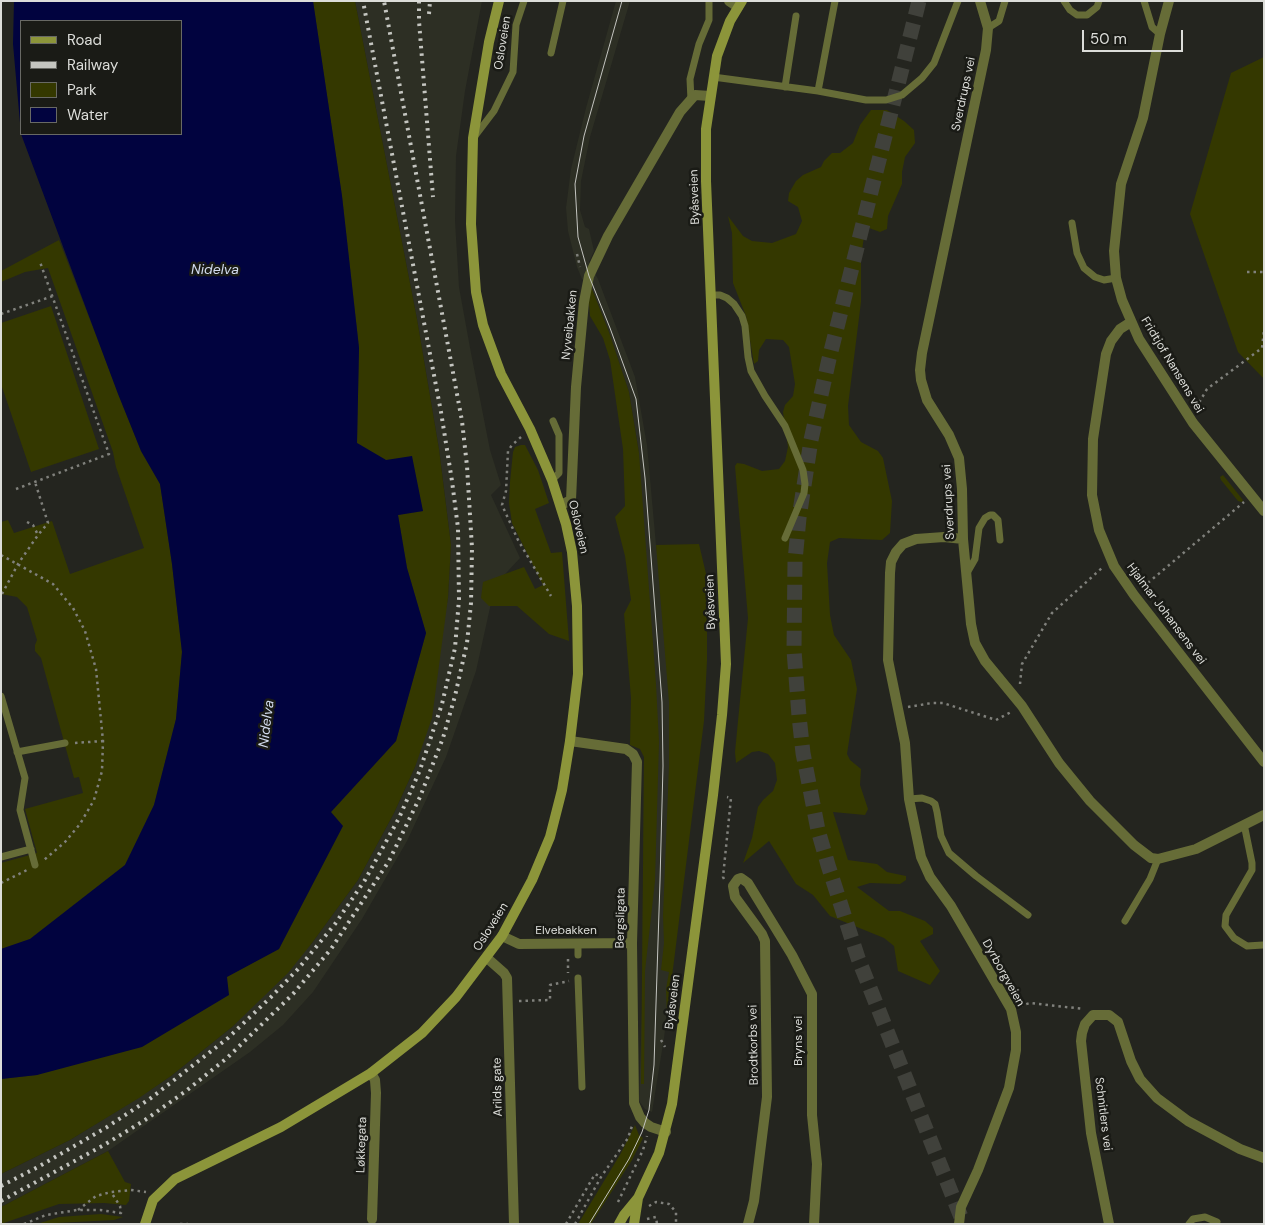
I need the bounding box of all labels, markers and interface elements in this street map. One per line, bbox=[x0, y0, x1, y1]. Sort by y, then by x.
street label: Osloveien bbox=[492, 15, 514, 71]
legend bbox=[20, 20, 182, 135]
scale bar bbox=[1085, 20, 1186, 52]
text: 50 m bbox=[1090, 29, 1127, 49]
text: Road bbox=[67, 30, 102, 50]
text: Railway bbox=[67, 55, 118, 75]
street label: Sverdrups vei bbox=[949, 56, 979, 132]
text: Park bbox=[67, 80, 97, 100]
text: Water bbox=[67, 105, 108, 125]
street label: Byåsveien bbox=[687, 169, 703, 225]
water label: Nidelva bbox=[191, 262, 239, 278]
street label: Nyveibakken bbox=[559, 289, 581, 361]
street label: Fridtjof Nansens vei bbox=[1138, 314, 1206, 416]
street label: Sverdrups vei bbox=[940, 464, 958, 540]
street label: Osloveien bbox=[565, 499, 591, 555]
street label: Hjalmar Johansens vei bbox=[1123, 560, 1209, 668]
street label: Byåsveien bbox=[703, 574, 719, 630]
water label: Nidelva bbox=[256, 699, 278, 749]
street label: Bergsligata bbox=[613, 887, 629, 949]
street label: Osloveien bbox=[471, 900, 511, 954]
street label: Elvebakken bbox=[535, 924, 597, 938]
street label: Dyrborgveien bbox=[979, 937, 1027, 1009]
street label: Byåsveien bbox=[662, 974, 684, 1030]
street label: Brodtkorbs vei bbox=[746, 1005, 762, 1085]
street label: Bryns vei bbox=[792, 1016, 806, 1066]
street label: Arilds gate bbox=[490, 1057, 506, 1117]
street label: Schnitlers vei bbox=[1091, 1076, 1115, 1152]
street label: Løkkegata bbox=[354, 1117, 370, 1173]

